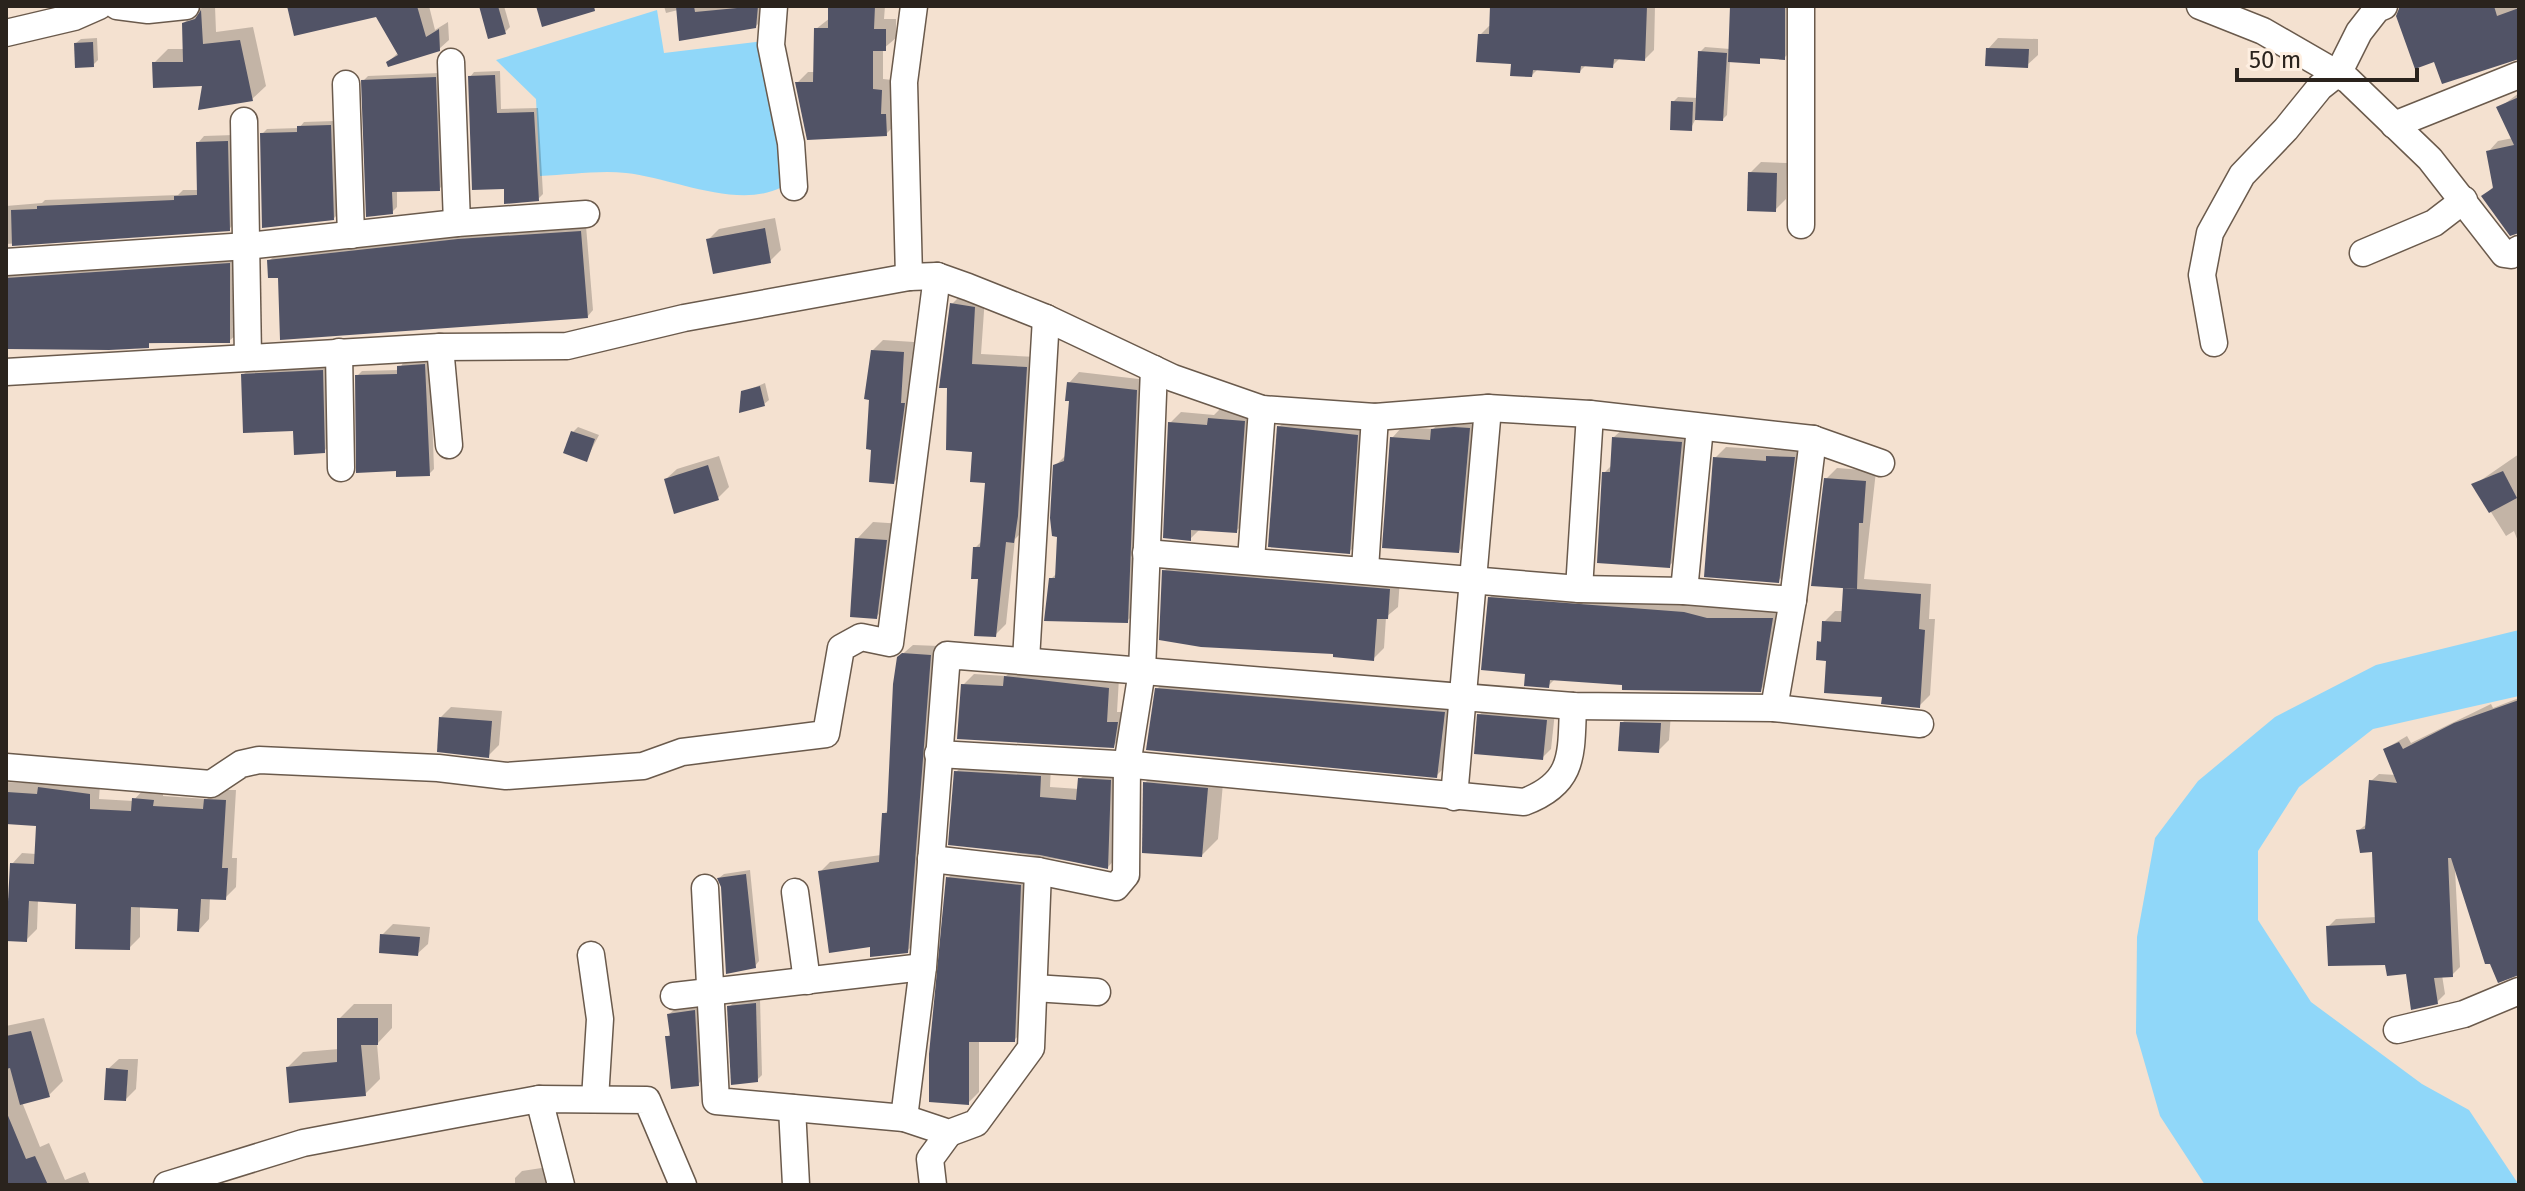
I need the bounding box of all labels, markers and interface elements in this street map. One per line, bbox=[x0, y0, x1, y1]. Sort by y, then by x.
scale bar bbox=[2237, 32, 2417, 82]
text: 50 m bbox=[2249, 46, 2301, 74]

